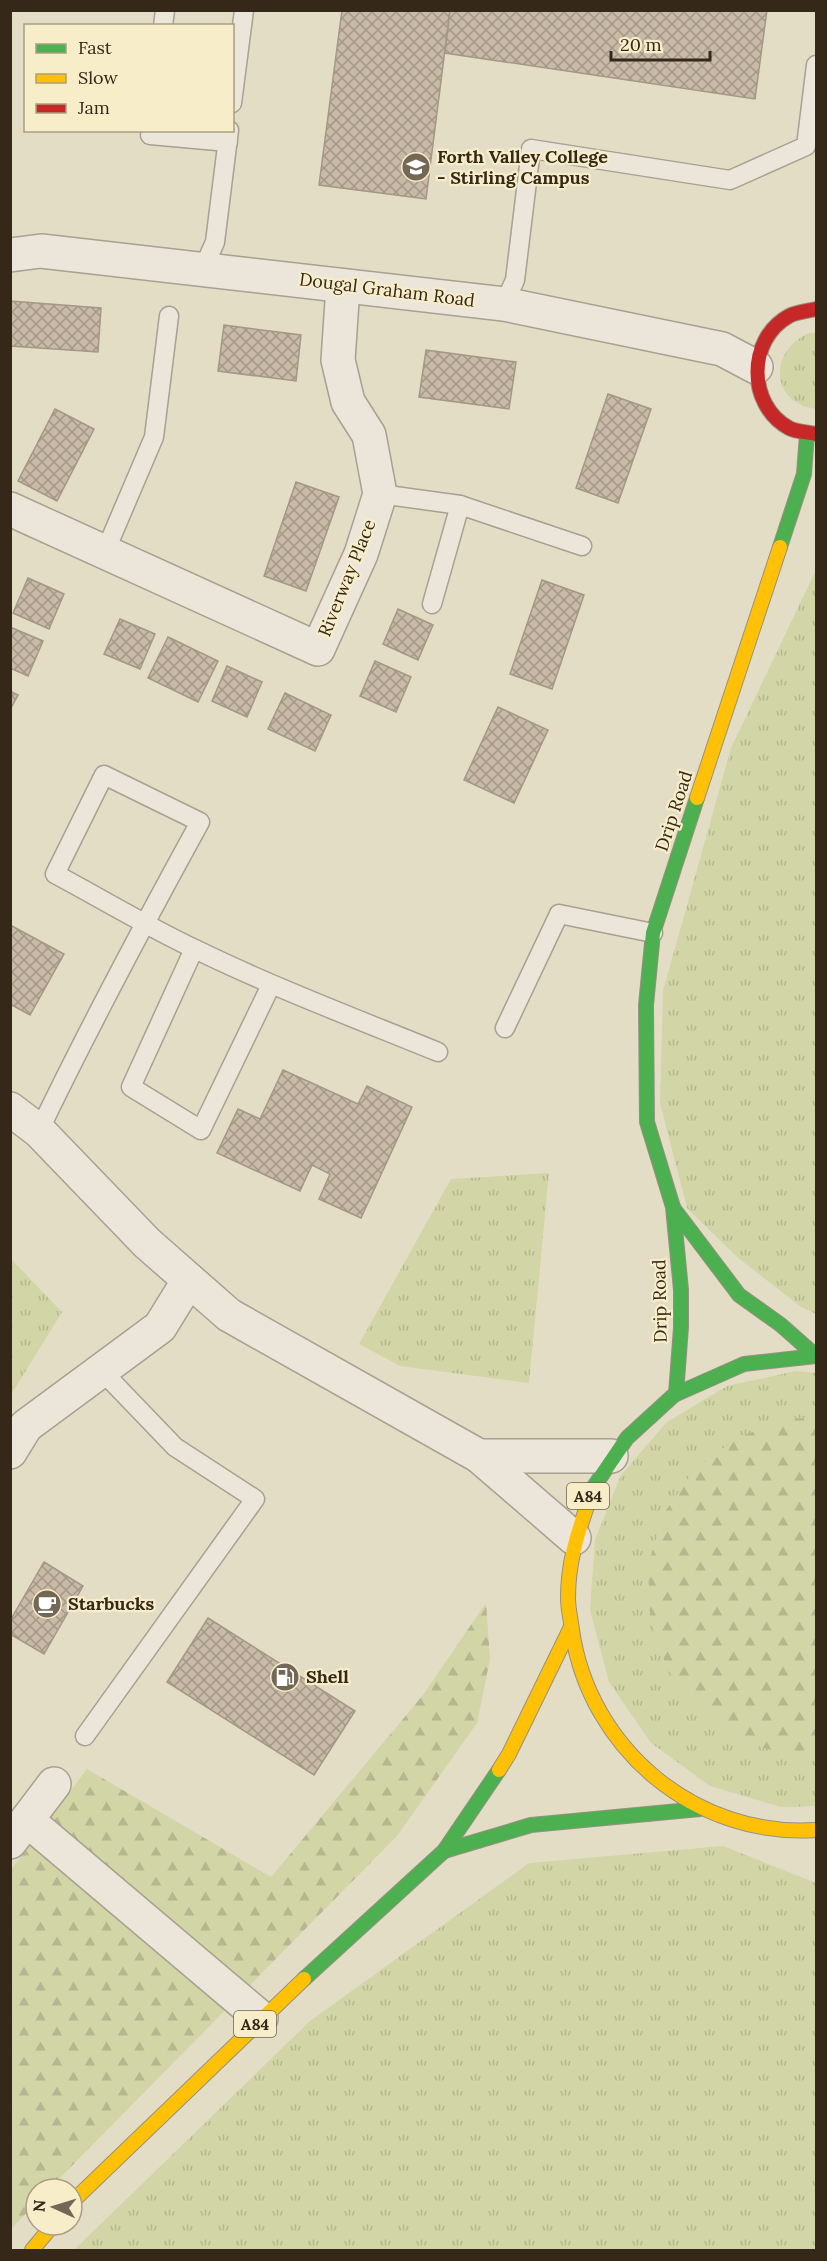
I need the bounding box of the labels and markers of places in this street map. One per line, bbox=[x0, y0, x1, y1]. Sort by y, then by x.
place label: Forth Valley College - Stirling Campus bbox=[437, 145, 608, 189]
school or university icon: Forth Valley College - Stirling Campus bbox=[400, 151, 432, 183]
cafe icon: Starbucks bbox=[31, 1588, 63, 1620]
place label: Starbucks bbox=[68, 1592, 154, 1615]
fuel station icon: Shell bbox=[269, 1661, 301, 1693]
place label: Shell bbox=[306, 1665, 349, 1688]

